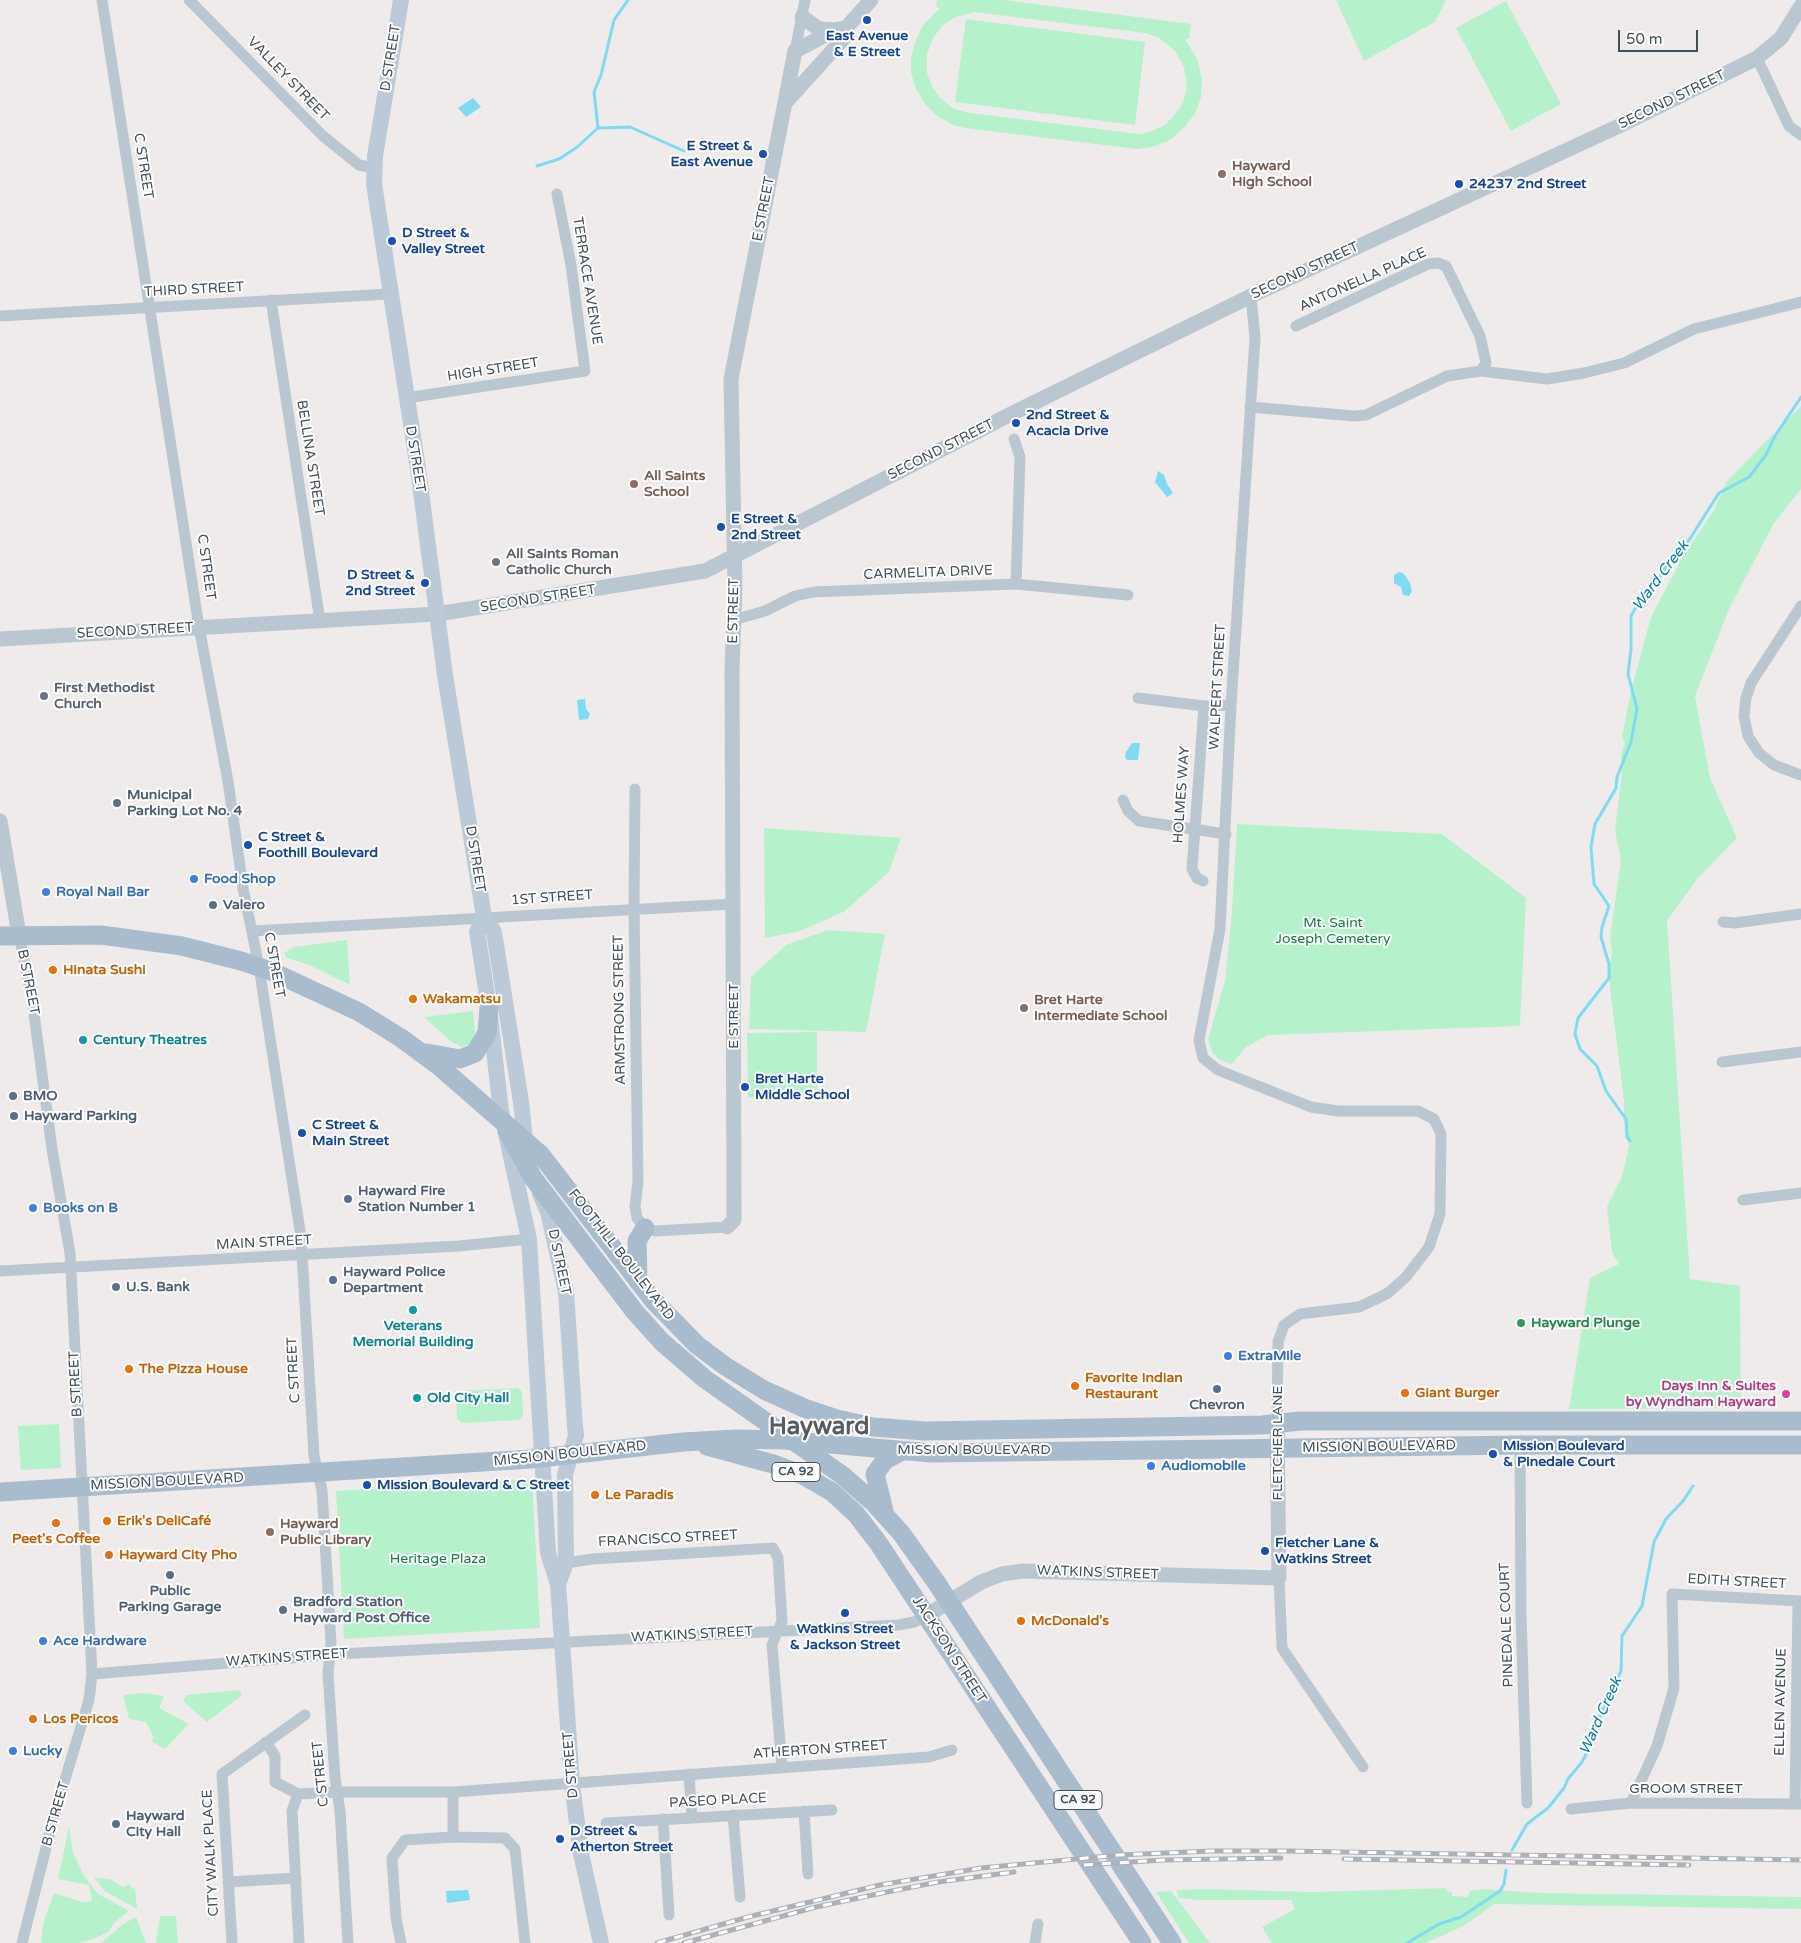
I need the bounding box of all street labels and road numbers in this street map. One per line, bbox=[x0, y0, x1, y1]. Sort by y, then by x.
street label: D STREET bbox=[377, 24, 405, 92]
street label: VALLEY STREET bbox=[244, 34, 332, 124]
street label: SECOND STREET bbox=[1616, 67, 1728, 133]
street label: C STREET bbox=[130, 132, 156, 200]
street label: E STREET bbox=[749, 175, 779, 243]
street label: TERRACE AVENUE bbox=[569, 216, 605, 346]
street label: SECOND STREET bbox=[1249, 239, 1361, 303]
street label: ANTONELLA PLACE bbox=[1297, 244, 1429, 316]
street label: THIRD STREET bbox=[144, 279, 244, 301]
street label: HIGH STREET bbox=[446, 354, 540, 386]
street label: BELLINA STREET bbox=[293, 399, 327, 517]
street label: SECOND STREET bbox=[885, 416, 997, 484]
street label: D STREET bbox=[401, 425, 429, 493]
street label: C STREET bbox=[193, 533, 219, 601]
street label: CARMELITA DRIVE bbox=[863, 562, 993, 584]
street label: E STREET bbox=[725, 578, 743, 644]
street label: SECOND STREET bbox=[479, 582, 597, 616]
street label: SECOND STREET bbox=[76, 620, 194, 642]
street label: WALPERT STREET bbox=[1206, 624, 1230, 750]
street label: HOLMES WAY bbox=[1170, 746, 1194, 844]
street label: D STREET bbox=[461, 825, 489, 893]
street label: 1ST STREET bbox=[510, 887, 594, 909]
street label: C STREET bbox=[260, 931, 288, 999]
street label: ARMSTRONG STREET bbox=[610, 935, 630, 1085]
street label: B STREET bbox=[13, 948, 43, 1016]
street label: E STREET bbox=[726, 983, 742, 1049]
street label: FOOTHILL BOULEVARD bbox=[564, 1186, 678, 1324]
street label: D STREET bbox=[544, 1227, 574, 1297]
street label: MAIN STREET bbox=[216, 1232, 312, 1254]
street label: C STREET bbox=[284, 1336, 304, 1404]
street label: B STREET bbox=[66, 1350, 86, 1418]
street label: FLETCHER LANE bbox=[1270, 1386, 1286, 1500]
street label: MISSION BOULEVARD bbox=[1302, 1437, 1456, 1457]
street label: MISSION BOULEVARD bbox=[493, 1438, 647, 1470]
street label: MISSION BOULEVARD bbox=[897, 1442, 1051, 1458]
road number: CA 92 bbox=[772, 1462, 820, 1481]
street label: MISSION BOULEVARD bbox=[90, 1470, 244, 1494]
street label: FRANCISCO STREET bbox=[598, 1527, 738, 1551]
street label: WATKINS STREET bbox=[1037, 1562, 1159, 1584]
street label: PINEDALE COURT bbox=[1496, 1562, 1518, 1688]
street label: EDITH STREET bbox=[1687, 1571, 1787, 1593]
street label: JACKSON STREET bbox=[908, 1594, 990, 1706]
street label: WATKINS STREET bbox=[631, 1623, 753, 1647]
street label: WATKINS STREET bbox=[226, 1645, 348, 1671]
street label: ELLEN AVENUE bbox=[1772, 1648, 1790, 1756]
street label: D STREET bbox=[560, 1731, 582, 1799]
street label: ATHERTON STREET bbox=[752, 1737, 888, 1763]
street label: C STREET bbox=[309, 1740, 333, 1808]
street label: B STREET bbox=[39, 1780, 73, 1848]
street label: GROOM STREET bbox=[1629, 1781, 1743, 1797]
street label: CITY WALK PLACE bbox=[199, 1789, 223, 1917]
street label: PASEO PLACE bbox=[669, 1790, 767, 1812]
road number: CA 92 bbox=[1054, 1790, 1102, 1810]

